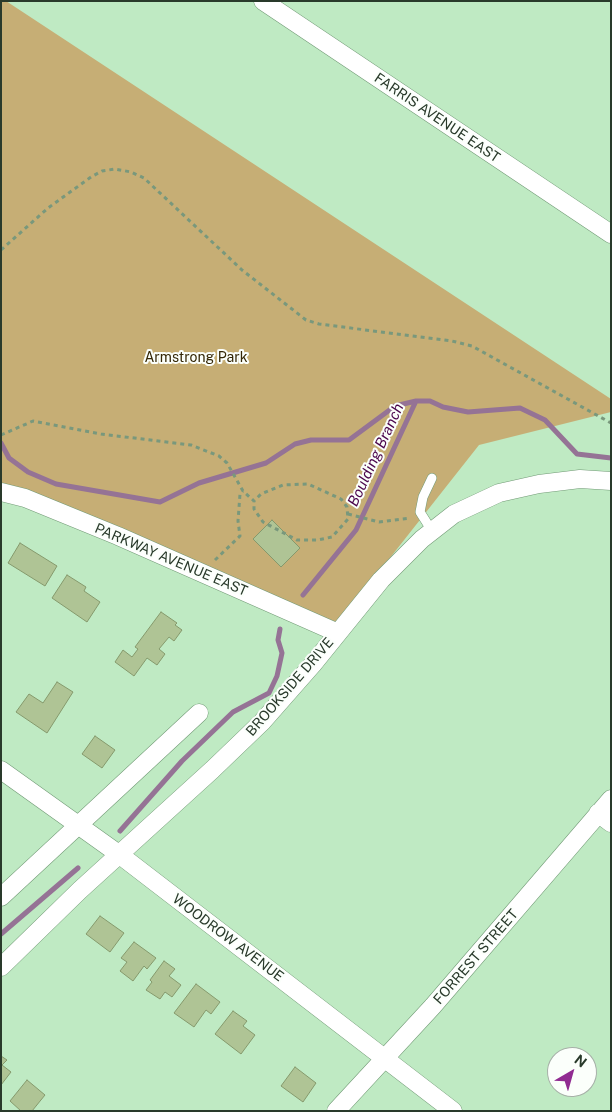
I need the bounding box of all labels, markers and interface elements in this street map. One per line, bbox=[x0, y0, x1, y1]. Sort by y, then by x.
street label: FARRIS AVENUE EAST bbox=[371, 70, 503, 166]
park label: Armstrong Park bbox=[144, 350, 248, 366]
water label: Boulding Branch bbox=[344, 401, 408, 509]
street label: PARKWAY AVENUE EAST bbox=[92, 520, 250, 600]
street label: BROOKSIDE DRIVE bbox=[243, 634, 337, 740]
street label: WOODROW AVENUE bbox=[169, 891, 287, 985]
street label: FORREST STREET bbox=[430, 906, 522, 1008]
north arrow bbox=[547, 1047, 597, 1097]
text: N bbox=[571, 1051, 590, 1071]

